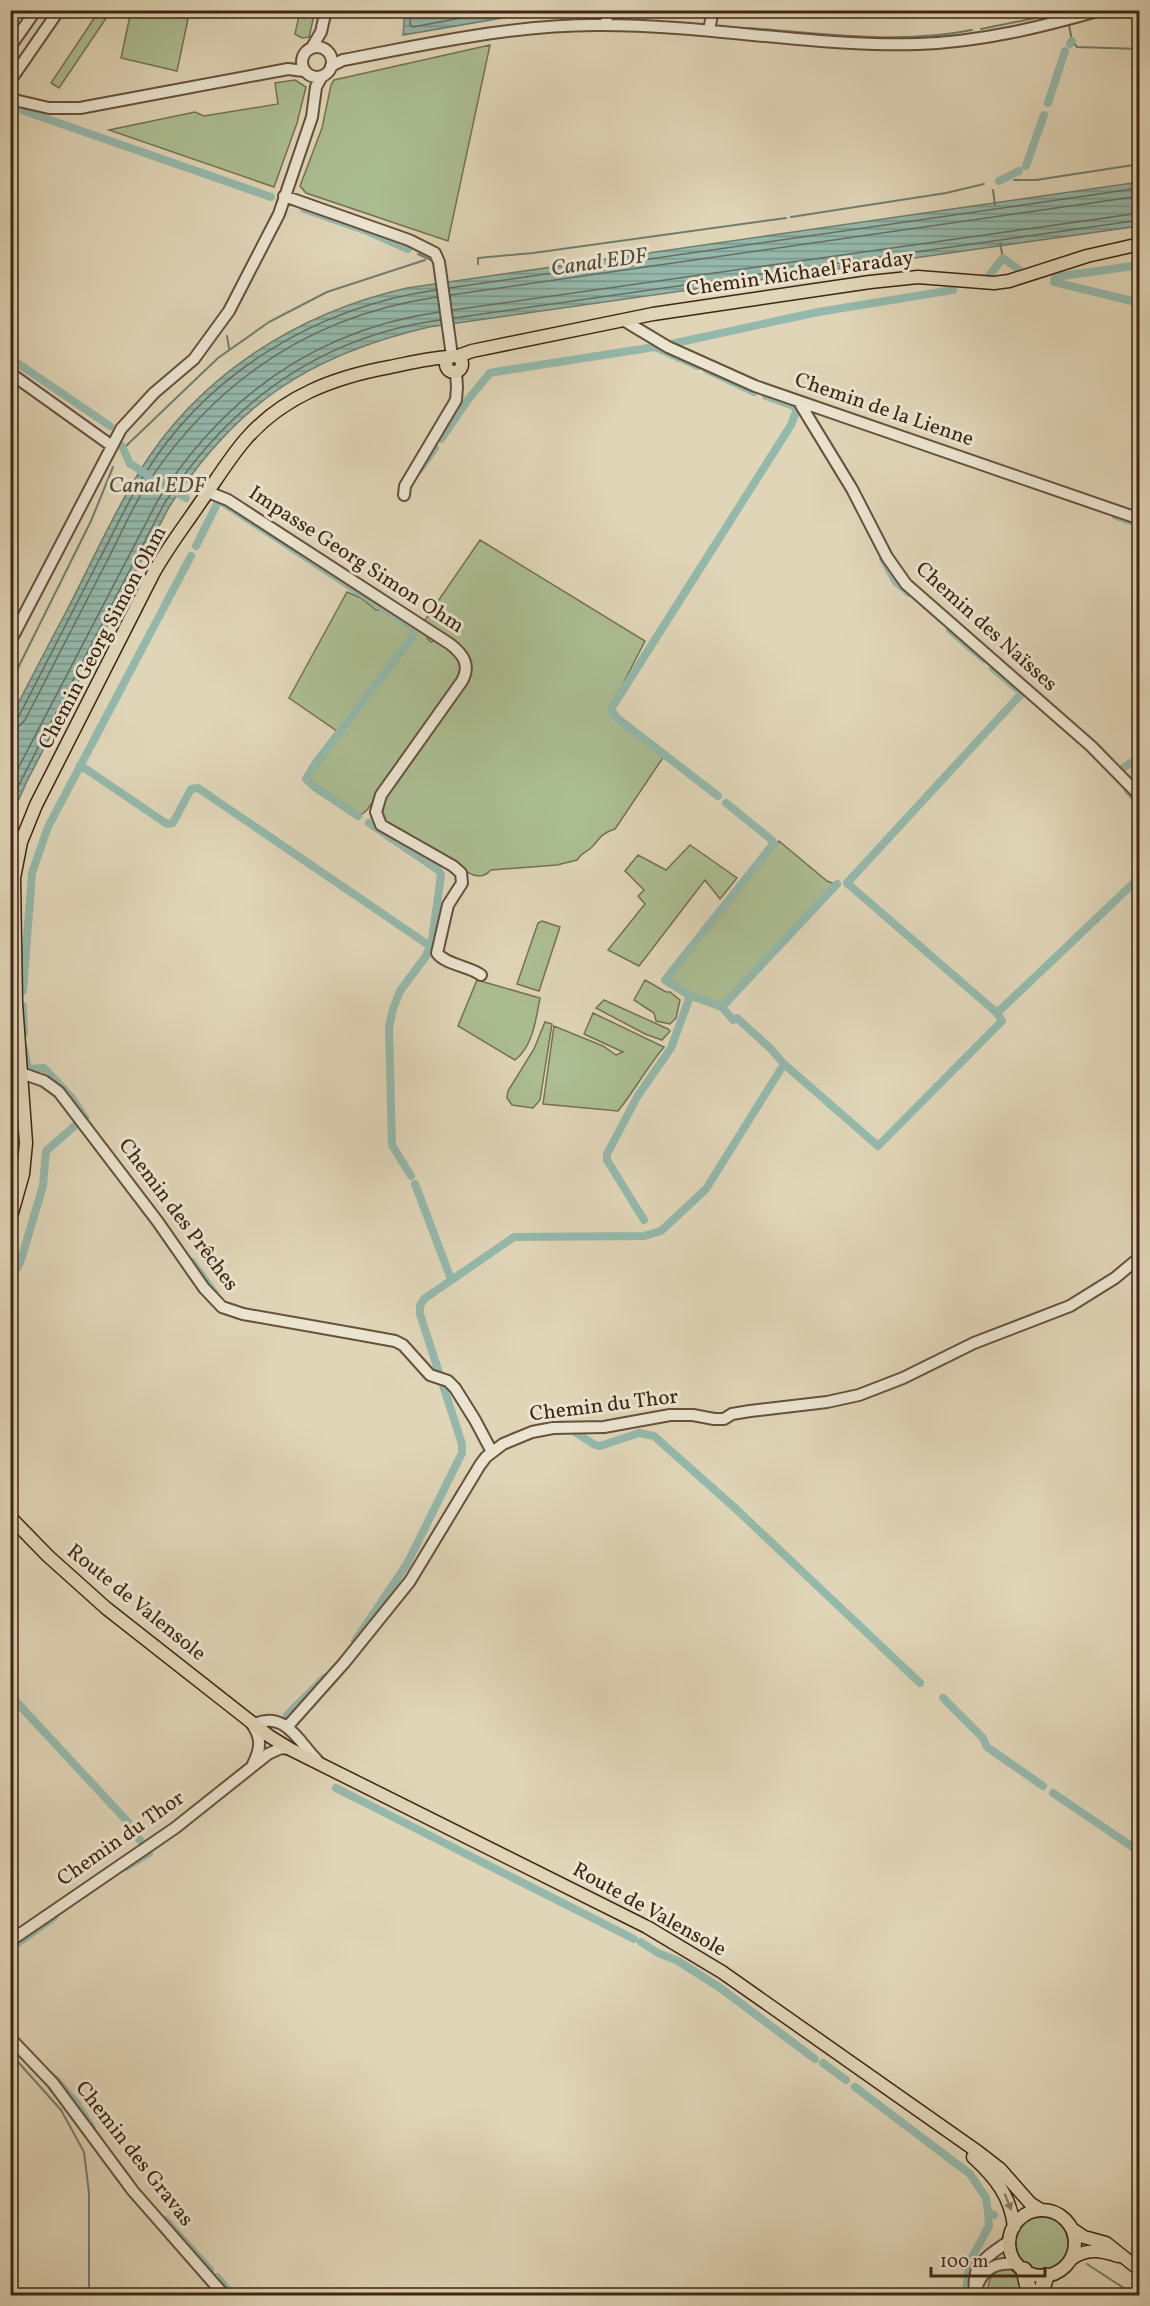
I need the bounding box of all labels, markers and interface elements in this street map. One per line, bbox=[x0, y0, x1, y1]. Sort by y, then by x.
water label: Canal EDF bbox=[549, 241, 650, 285]
street label: Chemin Michael Faraday bbox=[684, 244, 916, 304]
street label: Chemin de la Lienne bbox=[790, 366, 978, 454]
water label: Canal EDF bbox=[109, 471, 206, 502]
street label: Impasse Georg Simon Ohm bbox=[243, 479, 469, 641]
street label: Chemin Georg Simon Ohm bbox=[32, 521, 174, 755]
street label: Chemin des Naïsses bbox=[909, 555, 1063, 699]
street label: Chemin des Prêches bbox=[111, 1133, 245, 1297]
street label: Chemin du Thor bbox=[528, 1382, 680, 1429]
street label: Route de Valensole bbox=[60, 1538, 212, 1668]
street label: Chemin du Thor bbox=[51, 1784, 191, 1894]
street label: Route de Valensole bbox=[567, 1856, 731, 1964]
street label: Chemin des Gravas bbox=[68, 2075, 200, 2233]
one-way arrow bbox=[1004, 2193, 1013, 2211]
scale bar bbox=[931, 2240, 1045, 2278]
text: 100 m bbox=[940, 2250, 989, 2275]

